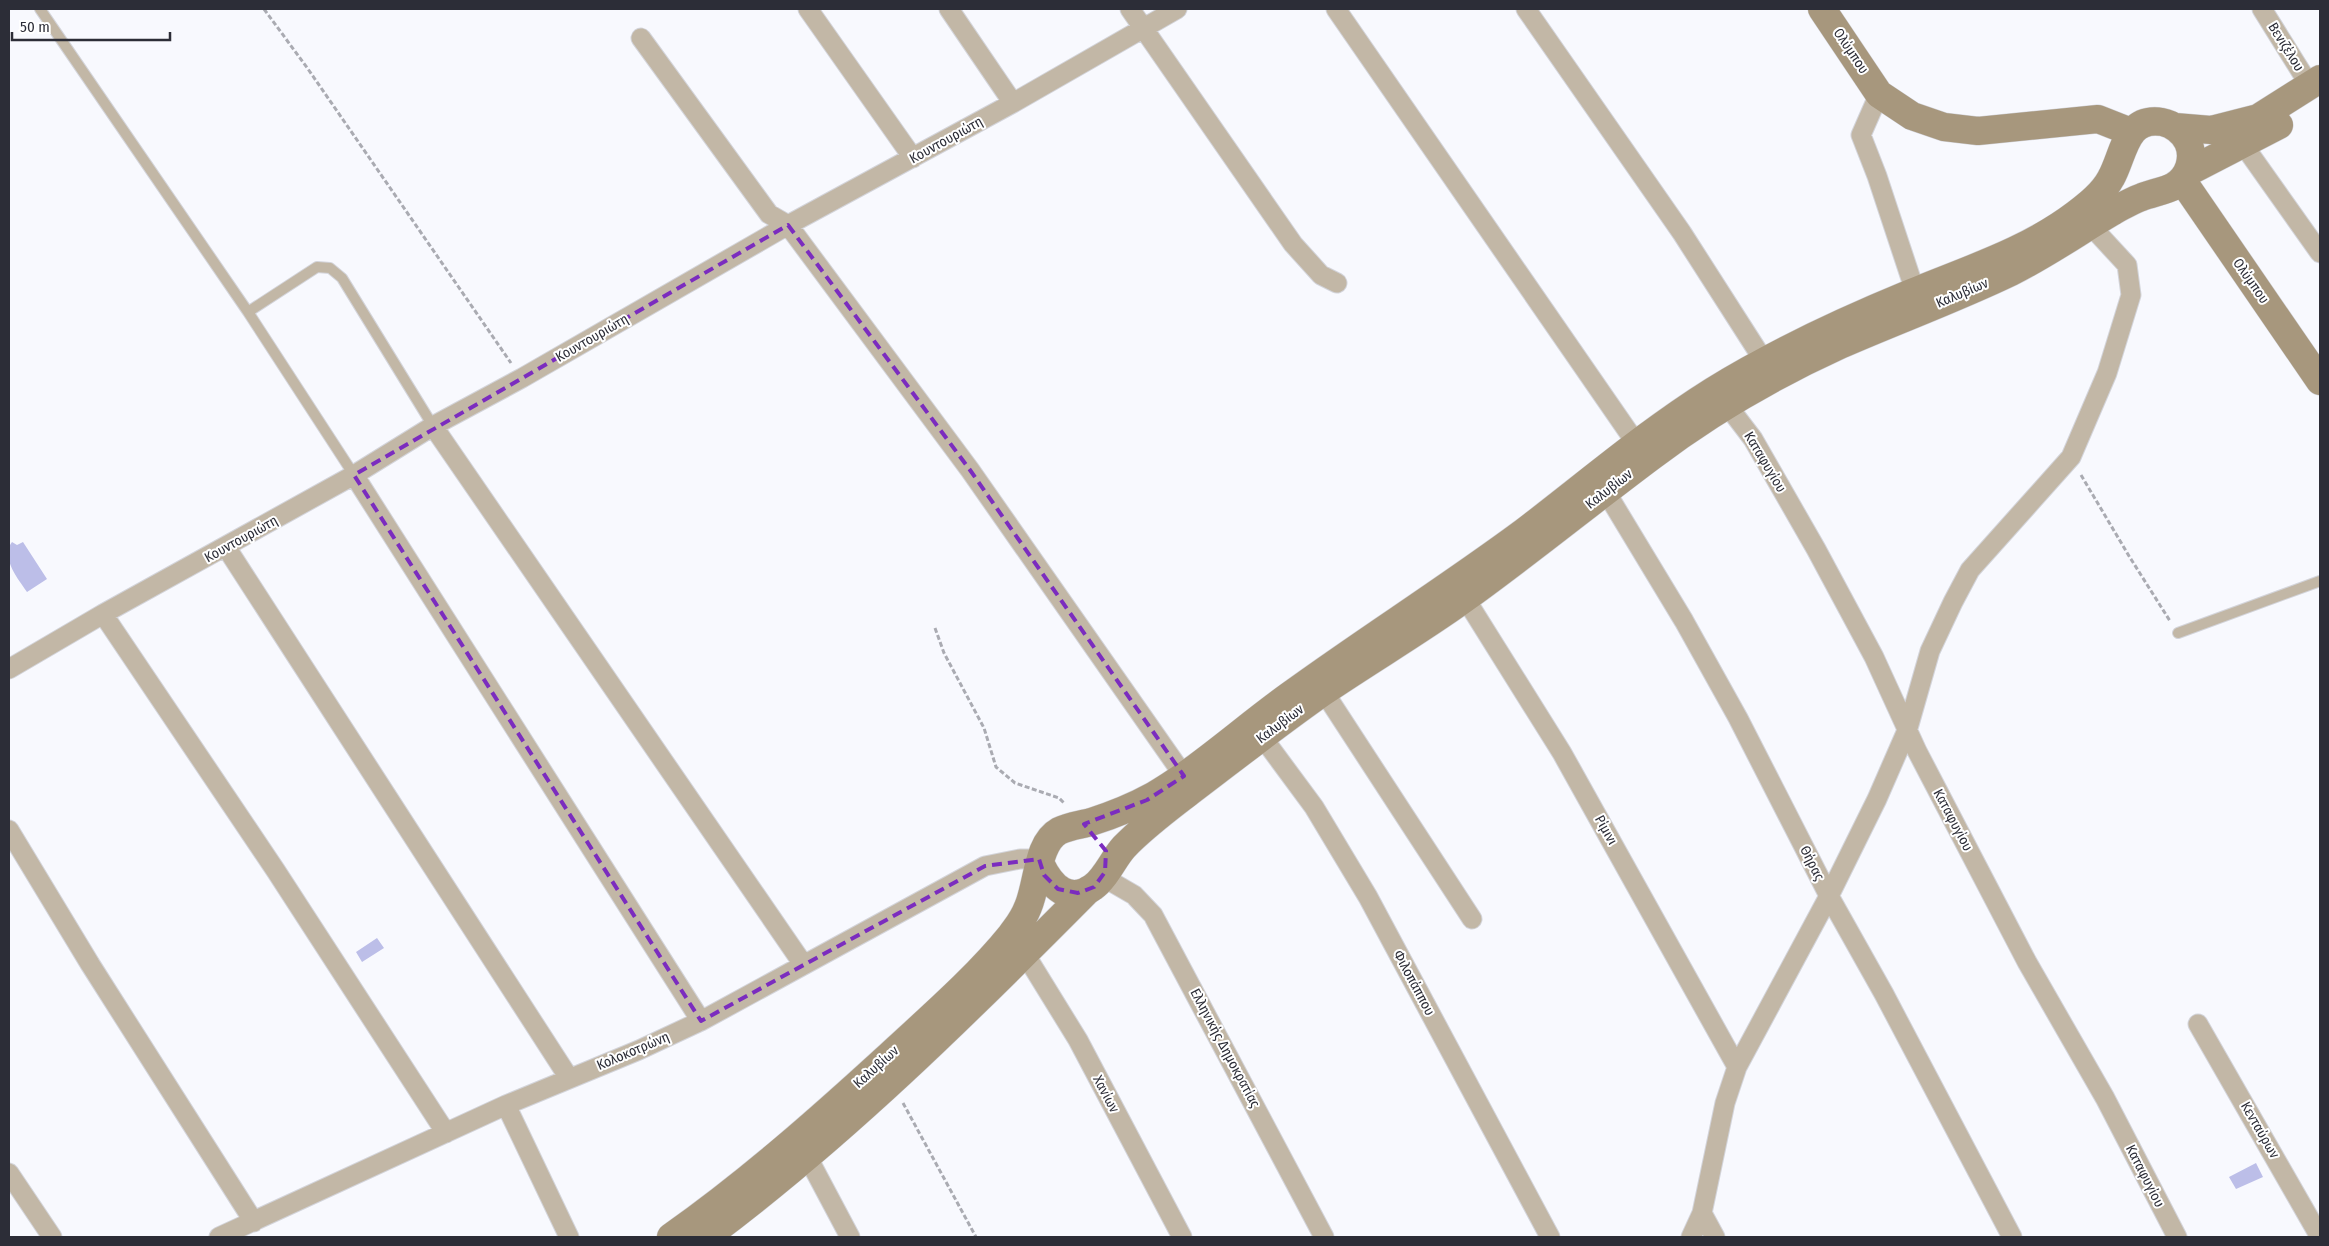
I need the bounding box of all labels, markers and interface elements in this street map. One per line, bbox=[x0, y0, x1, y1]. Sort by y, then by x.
scale bar bbox=[12, 10, 170, 42]
text: 50 m bbox=[20, 18, 50, 36]
street label: Βενιζέλου bbox=[2264, 19, 2308, 75]
street label: Ολύμπου bbox=[1830, 25, 1872, 77]
street label: Κουντουριώτη bbox=[906, 113, 986, 167]
street label: Ολύμπου bbox=[2229, 255, 2273, 307]
street label: Καλυβίων bbox=[1933, 274, 1991, 312]
street label: Κουντουριώτη bbox=[553, 310, 631, 366]
street label: Καταφυγίου bbox=[1740, 429, 1790, 495]
street label: Καλυβίων bbox=[1582, 465, 1636, 513]
street label: Κουντουριώτη bbox=[201, 512, 281, 566]
street label: Καλυβίων bbox=[1253, 701, 1307, 747]
street label: Καταφυγίου bbox=[1930, 786, 1976, 854]
street label: Ρίμινι bbox=[1591, 812, 1621, 848]
street label: Θήρας bbox=[1796, 843, 1828, 883]
street label: Φιλοπάππου bbox=[1390, 948, 1438, 1018]
street label: Ελληνικής Δημοκρατίας bbox=[1186, 986, 1264, 1111]
street label: Κολοκοτρώνη bbox=[594, 1028, 672, 1074]
street label: Καλυβίων bbox=[850, 1042, 902, 1092]
street label: Χανίων bbox=[1089, 1072, 1123, 1116]
street label: Κενταύρων bbox=[2237, 1099, 2283, 1161]
street label: Καταφυγίου bbox=[2122, 1142, 2168, 1210]

